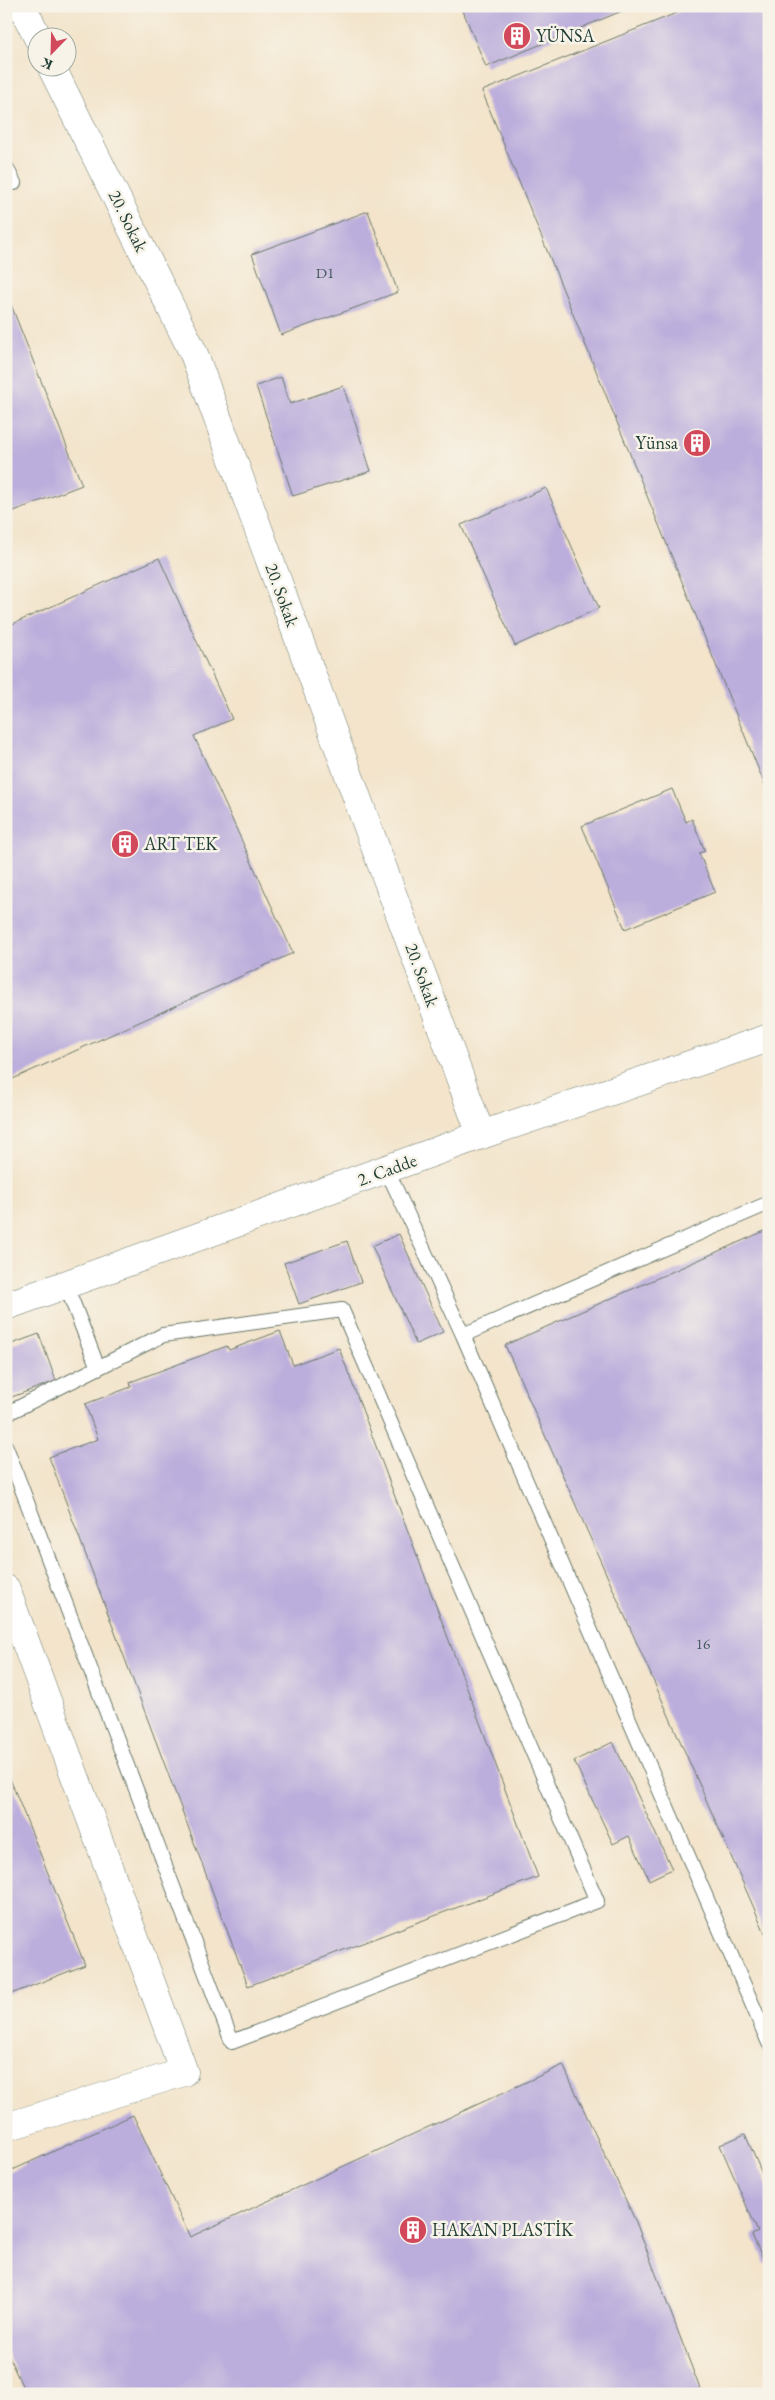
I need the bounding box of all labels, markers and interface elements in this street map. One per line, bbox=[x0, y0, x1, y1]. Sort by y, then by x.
building icon: YÜNSA bbox=[502, 21, 532, 51]
place label: YÜNSA bbox=[536, 24, 595, 47]
north arrow bbox=[28, 28, 78, 78]
text: K bbox=[38, 53, 55, 74]
street label: 20. Sokak bbox=[104, 186, 154, 256]
house number: D1 bbox=[316, 263, 334, 282]
building icon: Yünsa bbox=[682, 428, 712, 458]
place label: Yünsa bbox=[636, 431, 679, 454]
street label: 20. Sokak bbox=[260, 560, 305, 630]
building icon: ART TEK bbox=[110, 829, 140, 859]
place label: ART TEK bbox=[143, 832, 218, 855]
street label: 20. Sokak bbox=[400, 940, 445, 1010]
street label: 2. Cadde bbox=[354, 1148, 420, 1191]
house number: 16 bbox=[696, 1634, 710, 1653]
building icon: HAKAN PLASTİK bbox=[398, 2215, 428, 2245]
place label: HAKAN PLASTİK bbox=[432, 2218, 574, 2241]

